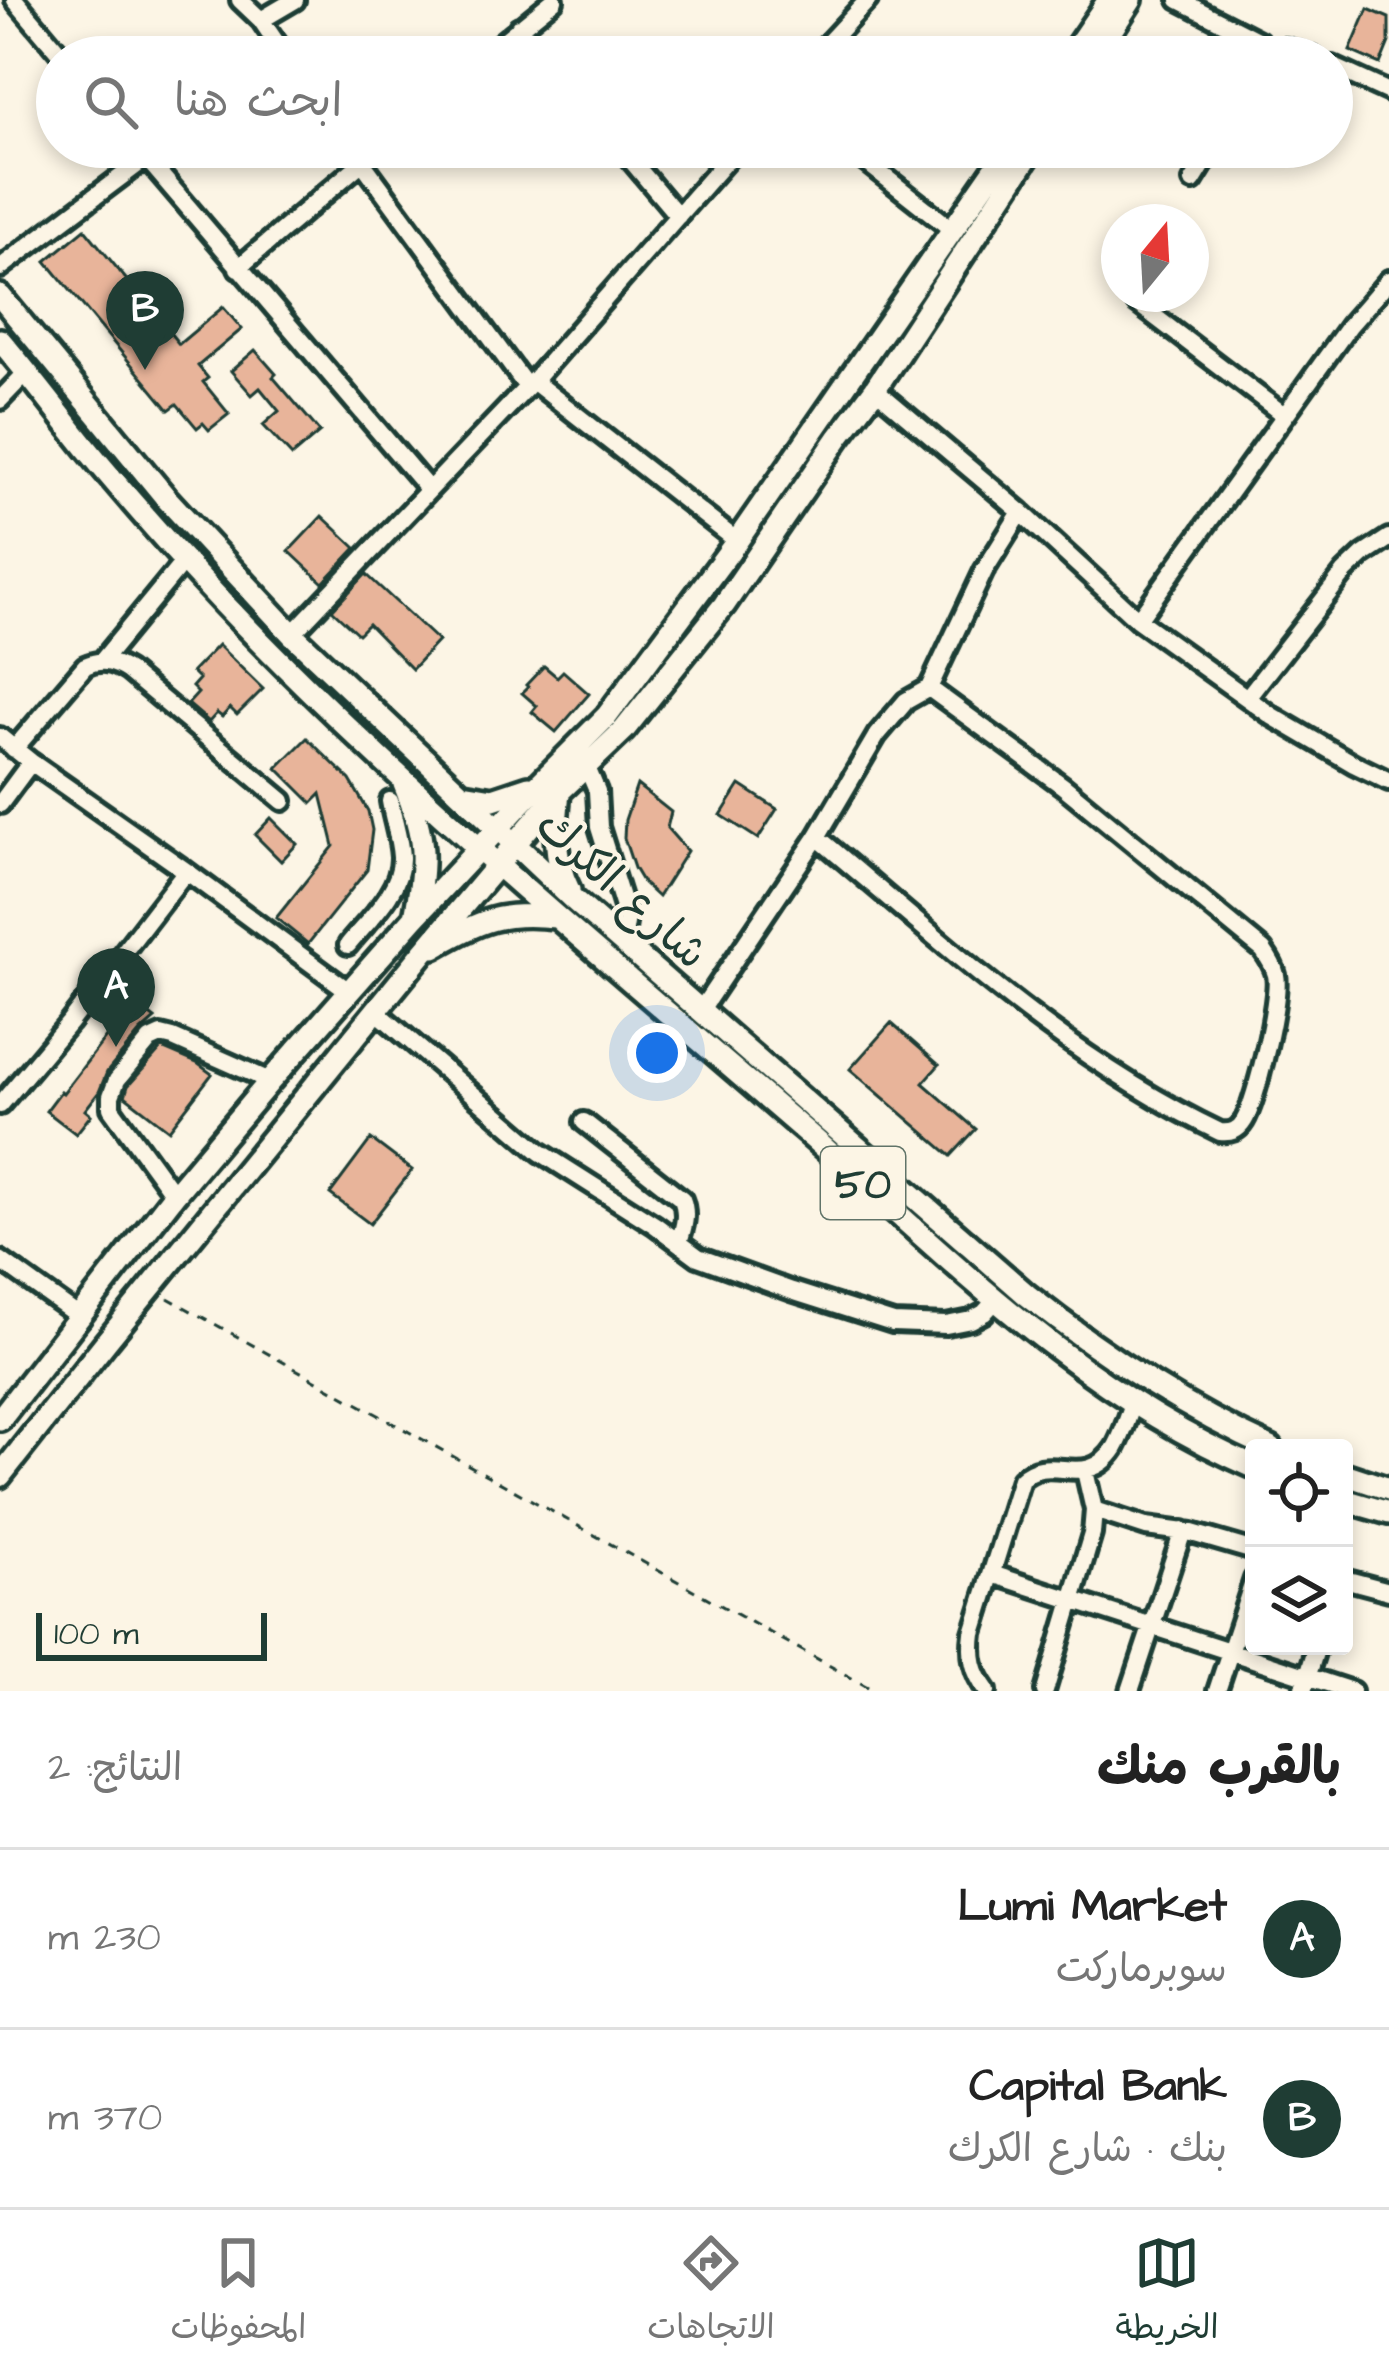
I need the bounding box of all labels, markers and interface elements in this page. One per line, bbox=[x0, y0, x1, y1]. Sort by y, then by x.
search box bbox=[36, 36, 1353, 168]
icon: search bbox=[78, 69, 144, 135]
text: ابحث هنا bbox=[174, 71, 342, 133]
north arrow bbox=[1101, 204, 1209, 312]
pin: B bbox=[106, 271, 184, 370]
street label: شارع الكرك bbox=[521, 796, 721, 985]
pin: A bbox=[77, 948, 155, 1047]
your location bbox=[627, 1023, 687, 1083]
road number: 50 bbox=[821, 1147, 905, 1219]
map controls bbox=[1245, 1439, 1353, 1655]
button: locate bbox=[1245, 1439, 1353, 1547]
button: layers bbox=[1245, 1547, 1353, 1655]
scale bar bbox=[36, 1607, 267, 1660]
text: 100 m bbox=[54, 1611, 139, 1657]
text: بالقرب منك bbox=[1097, 1733, 1341, 1804]
text: النتائج: 2 bbox=[48, 1742, 182, 1796]
text: Lumi Market bbox=[958, 1876, 1227, 1938]
text: 230 m bbox=[48, 1912, 161, 1966]
text: A bbox=[1290, 1912, 1315, 1966]
text: سوبرماركت bbox=[1056, 1943, 1227, 1997]
text: Capital Bank bbox=[969, 2056, 1227, 2118]
text: 370 m bbox=[48, 2092, 162, 2146]
text: B bbox=[1288, 2092, 1316, 2146]
text: بنك · شارع الكرك bbox=[948, 2123, 1227, 2177]
tab: المحفوظات bbox=[170, 2230, 306, 2356]
tab: الاتجاهات bbox=[647, 2230, 775, 2356]
tab: الخريطة bbox=[1116, 2230, 1219, 2356]

